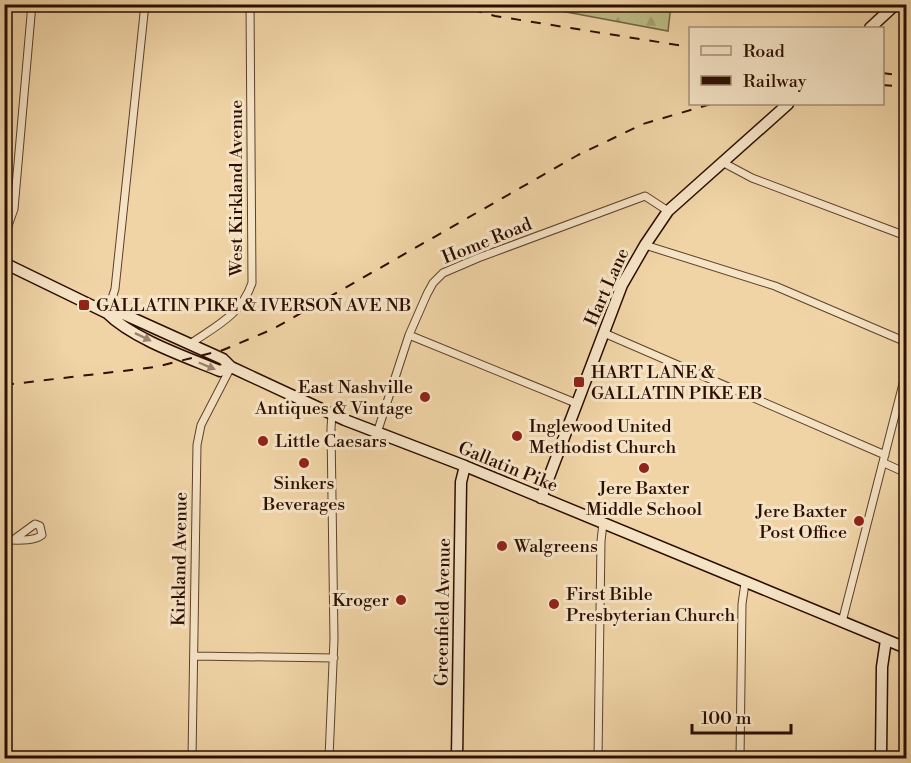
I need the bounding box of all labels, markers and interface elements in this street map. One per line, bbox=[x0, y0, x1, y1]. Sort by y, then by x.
legend bbox=[689, 27, 884, 105]
text: Road bbox=[743, 40, 786, 63]
text: Railway bbox=[743, 70, 807, 93]
street label: West Kirkland Avenue bbox=[225, 100, 248, 277]
street label: Home Road bbox=[439, 212, 536, 269]
street label: Hart Lane bbox=[580, 245, 634, 329]
place label: GALLATIN PIKE & IVERSON AVE NB bbox=[96, 294, 411, 317]
marker: GALLATIN PIKE & IVERSON AVE NB bbox=[77, 298, 91, 312]
one-way arrow bbox=[135, 332, 152, 341]
one-way arrow bbox=[198, 361, 216, 371]
place label: HART LANE & GALLATIN PIKE EB bbox=[591, 361, 762, 405]
marker: HART LANE & GALLATIN PIKE EB bbox=[572, 375, 586, 389]
place label: East Nashville Antiques & Vintage bbox=[254, 376, 413, 420]
marker: East Nashville Antiques & Vintage bbox=[418, 390, 432, 404]
place label: Inglewood United Methodist Church bbox=[529, 415, 677, 459]
marker: Inglewood United Methodist Church bbox=[510, 429, 524, 443]
place label: Little Caesars bbox=[275, 430, 387, 453]
marker: Little Caesars bbox=[256, 434, 270, 448]
street label: Gallatin Pike bbox=[455, 437, 561, 497]
marker: Sinkers Beverages bbox=[297, 456, 311, 470]
marker: Jere Baxter Middle School bbox=[637, 461, 651, 475]
place label: Sinkers Beverages bbox=[262, 472, 345, 516]
place label: Jere Baxter Middle School bbox=[586, 477, 703, 521]
street label: Kirkland Avenue bbox=[167, 492, 193, 626]
place label: Jere Baxter Post Office bbox=[755, 500, 847, 544]
marker: Jere Baxter Post Office bbox=[852, 514, 866, 528]
place label: Walgreens bbox=[513, 535, 598, 558]
street label: Greenfield Avenue bbox=[430, 538, 456, 686]
marker: Walgreens bbox=[495, 539, 509, 553]
place label: First Bible Presbyterian Church bbox=[566, 583, 736, 627]
place label: Kroger bbox=[332, 589, 389, 612]
marker: Kroger bbox=[394, 593, 408, 607]
marker: First Bible Presbyterian Church bbox=[547, 597, 561, 611]
scale bar bbox=[692, 697, 791, 735]
text: 100 m bbox=[701, 707, 752, 730]

